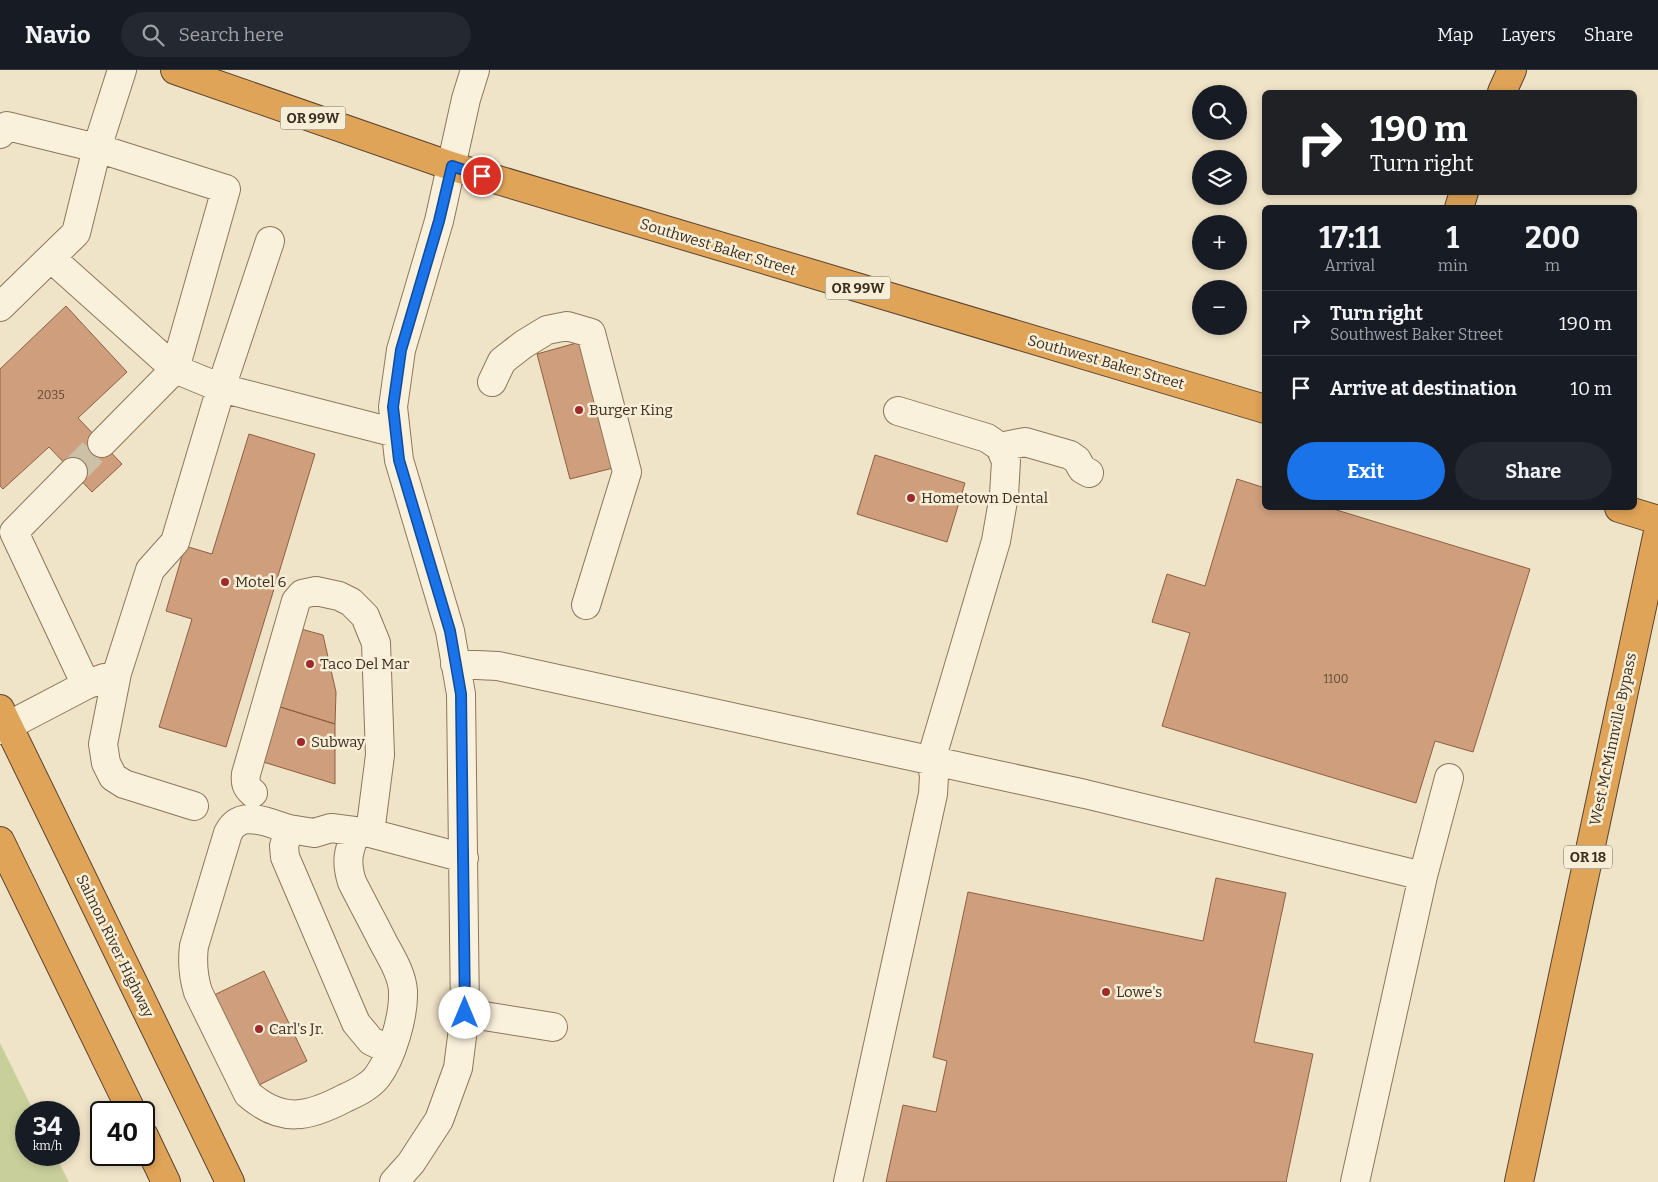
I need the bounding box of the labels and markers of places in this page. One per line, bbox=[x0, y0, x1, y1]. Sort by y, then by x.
pin bbox=[461, 155, 503, 197]
place label: Burger King bbox=[589, 401, 673, 419]
marker: Burger King bbox=[573, 404, 585, 416]
place label: Hometown Dental bbox=[921, 489, 1048, 507]
marker: Hometown Dental bbox=[905, 492, 917, 504]
place label: Motel 6 bbox=[235, 573, 286, 591]
marker: Motel 6 bbox=[219, 576, 231, 588]
place label: Taco Del Mar bbox=[320, 655, 410, 673]
marker: Taco Del Mar bbox=[304, 658, 316, 670]
place label: Subway bbox=[311, 733, 365, 751]
marker: Subway bbox=[295, 736, 307, 748]
place label: Lowe's bbox=[1116, 983, 1162, 1001]
marker: Lowe's bbox=[1100, 986, 1112, 998]
place label: Carl's Jr. bbox=[269, 1020, 324, 1038]
marker: Carl's Jr. bbox=[253, 1023, 265, 1035]

